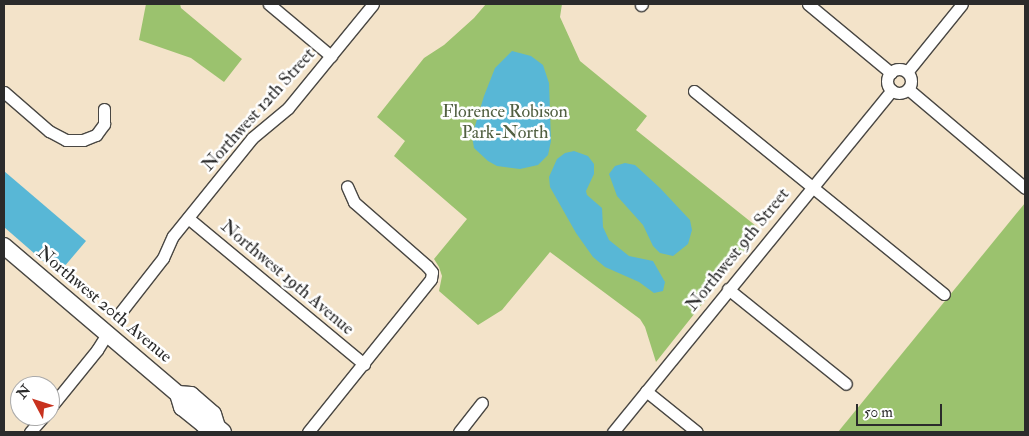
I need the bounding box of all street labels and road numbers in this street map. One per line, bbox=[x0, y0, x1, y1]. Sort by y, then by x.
street label: Northwest 12th Street bbox=[198, 44, 320, 176]
street label: Northwest 9th Street bbox=[682, 184, 794, 316]
street label: Northwest 19th Avenue bbox=[216, 216, 358, 340]
street label: Northwest 20th Avenue bbox=[32, 242, 176, 368]

